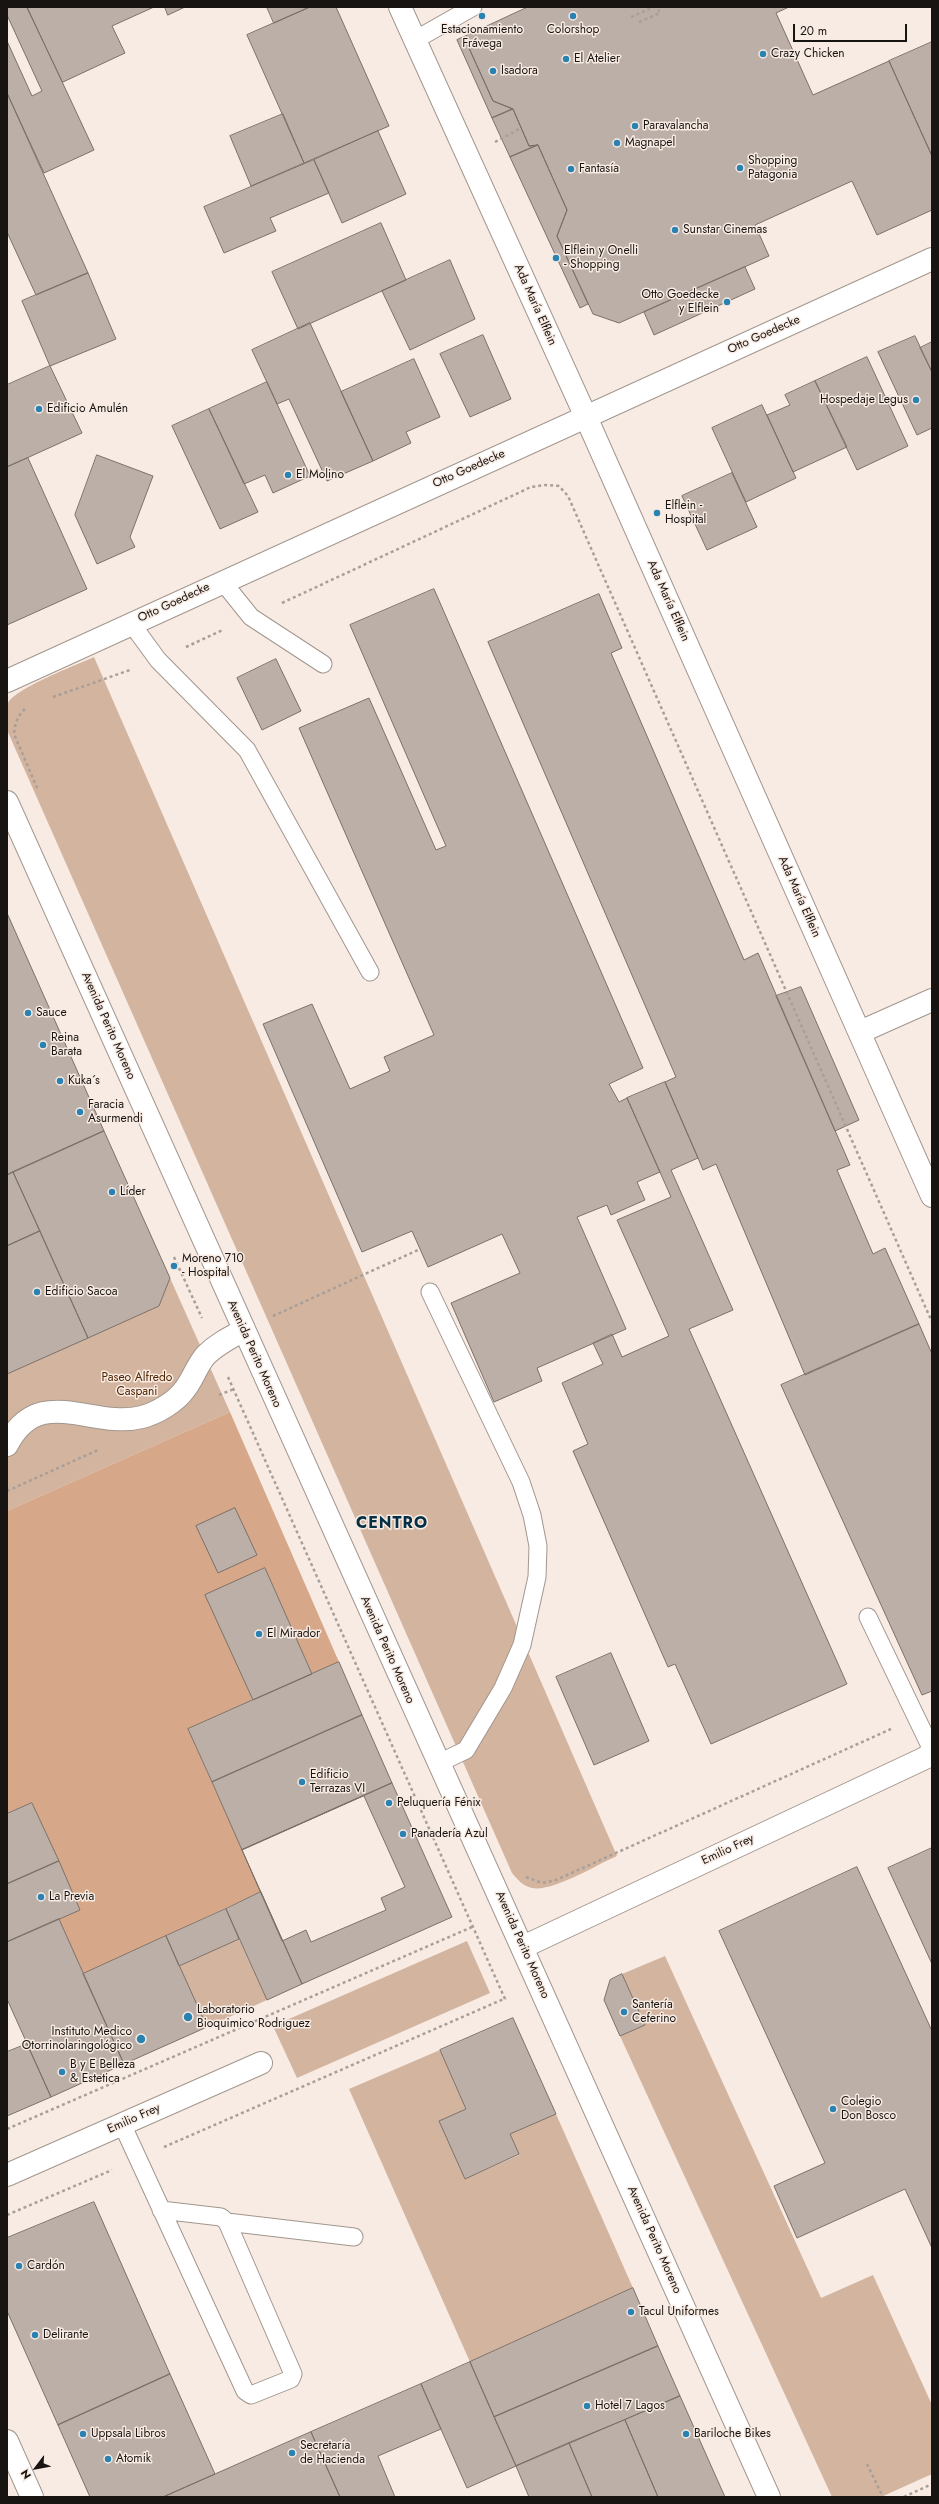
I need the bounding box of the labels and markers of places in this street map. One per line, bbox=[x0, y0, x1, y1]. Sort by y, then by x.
marker: Estacionamiento Frávega bbox=[477, 11, 487, 21]
marker: Colorshop bbox=[568, 11, 578, 21]
place label: Estacionamiento Frávega bbox=[441, 23, 523, 51]
place label: Colorshop bbox=[547, 23, 599, 37]
place label: Crazy Chicken bbox=[771, 47, 845, 61]
marker: Crazy Chicken bbox=[758, 49, 768, 59]
place label: El Atelier bbox=[574, 52, 620, 66]
marker: El Atelier bbox=[561, 54, 571, 64]
place label: Isadora bbox=[501, 64, 538, 78]
marker: Isadora bbox=[488, 66, 498, 76]
place label: Paravalancha bbox=[643, 119, 709, 133]
marker: Paravalancha bbox=[630, 121, 640, 131]
place label: Magnapel bbox=[625, 136, 675, 150]
marker: Magnapel bbox=[612, 138, 622, 148]
place label: Shopping Patagonia bbox=[748, 154, 797, 182]
place label: Fantasía bbox=[579, 162, 619, 176]
marker: Shopping Patagonia bbox=[735, 163, 745, 173]
marker: Fantasía bbox=[566, 164, 576, 174]
place label: Sunstar Cinemas bbox=[683, 223, 767, 237]
marker: Sunstar Cinemas bbox=[670, 225, 680, 235]
place label: Elflein y Onelli - Shopping bbox=[564, 244, 638, 272]
marker: Elflein y Onelli - Shopping bbox=[551, 253, 561, 263]
place label: Otto Goedecke y Elflein bbox=[642, 288, 719, 316]
marker: Otto Goedecke y Elflein bbox=[722, 297, 732, 307]
place label: Hospedaje Legus bbox=[820, 393, 908, 407]
marker: Hospedaje Legus bbox=[911, 395, 921, 405]
place label: Edificio Amulén bbox=[47, 402, 128, 416]
marker: Edificio Amulén bbox=[34, 404, 44, 414]
place label: El Molino bbox=[296, 468, 344, 482]
marker: El Molino bbox=[283, 470, 293, 480]
place label: Elflein - Hospital bbox=[665, 499, 706, 527]
marker: Elflein - Hospital bbox=[652, 508, 662, 518]
place label: Sauce bbox=[36, 1006, 67, 1020]
marker: Sauce bbox=[23, 1008, 33, 1018]
place label: Reina Barata bbox=[51, 1031, 82, 1059]
marker: Reina Barata bbox=[38, 1040, 48, 1050]
place label: Kuka´s bbox=[68, 1074, 100, 1088]
marker: Kuka´s bbox=[55, 1076, 65, 1086]
place label: Faracia Asurmendi bbox=[88, 1098, 143, 1126]
marker: Faracia Asurmendi bbox=[75, 1107, 85, 1117]
place label: Líder bbox=[120, 1185, 146, 1199]
marker: Líder bbox=[107, 1187, 117, 1197]
place label: Moreno 710 - Hospital bbox=[182, 1252, 244, 1280]
marker: Moreno 710 - Hospital bbox=[169, 1261, 179, 1271]
place label: Edificio Sacoa bbox=[45, 1285, 118, 1299]
marker: Edificio Sacoa bbox=[32, 1287, 42, 1297]
place label: El Mirador bbox=[267, 1627, 320, 1641]
marker: El Mirador bbox=[254, 1629, 264, 1639]
place label: Edificio Terrazas VI bbox=[310, 1768, 365, 1796]
marker: Edificio Terrazas VI bbox=[297, 1777, 307, 1787]
place label: Peluquería Fénix bbox=[397, 1796, 481, 1810]
marker: Peluquería Fénix bbox=[384, 1798, 394, 1808]
place label: Panadería Azul bbox=[411, 1827, 488, 1841]
marker: Panadería Azul bbox=[398, 1829, 408, 1839]
place label: La Previa bbox=[49, 1890, 94, 1904]
marker: La Previa bbox=[36, 1892, 46, 1902]
place label: Santería Ceferino bbox=[632, 1998, 676, 2026]
place label: Laboratorio Bioquimico Rodriguez bbox=[197, 2003, 310, 2031]
marker: Santería Ceferino bbox=[619, 2007, 629, 2017]
marker: Laboratorio Bioquimico Rodriguez bbox=[182, 2011, 194, 2023]
place label: Instituto Medico Otorrinolaringológico bbox=[22, 2025, 132, 2053]
marker: Instituto Medico Otorrinolaringológico bbox=[135, 2033, 147, 2045]
place label: B y E Belleza & Estetica bbox=[70, 2058, 135, 2086]
marker: B y E Belleza & Estetica bbox=[57, 2067, 67, 2077]
place label: Colegio Don Bosco bbox=[841, 2095, 896, 2123]
marker: Colegio Don Bosco bbox=[828, 2104, 838, 2114]
place label: Cardón bbox=[27, 2259, 65, 2273]
marker: Cardón bbox=[14, 2261, 24, 2271]
place label: Tacul Uniformes bbox=[639, 2305, 719, 2319]
marker: Tacul Uniformes bbox=[626, 2307, 636, 2317]
place label: Delirante bbox=[43, 2328, 88, 2342]
marker: Delirante bbox=[30, 2330, 40, 2340]
place label: Hotel 7 Lagos bbox=[595, 2399, 665, 2413]
marker: Hotel 7 Lagos bbox=[582, 2401, 592, 2411]
place label: Uppsala Libros bbox=[91, 2427, 166, 2441]
place label: Bariloche Bikes bbox=[694, 2427, 771, 2441]
marker: Uppsala Libros bbox=[78, 2429, 88, 2439]
marker: Bariloche Bikes bbox=[681, 2429, 691, 2439]
place label: Secretaría de Hacienda bbox=[300, 2439, 365, 2467]
marker: Secretaría de Hacienda bbox=[287, 2448, 297, 2458]
place label: Atomik bbox=[116, 2452, 151, 2466]
marker: Atomik bbox=[103, 2454, 113, 2464]

